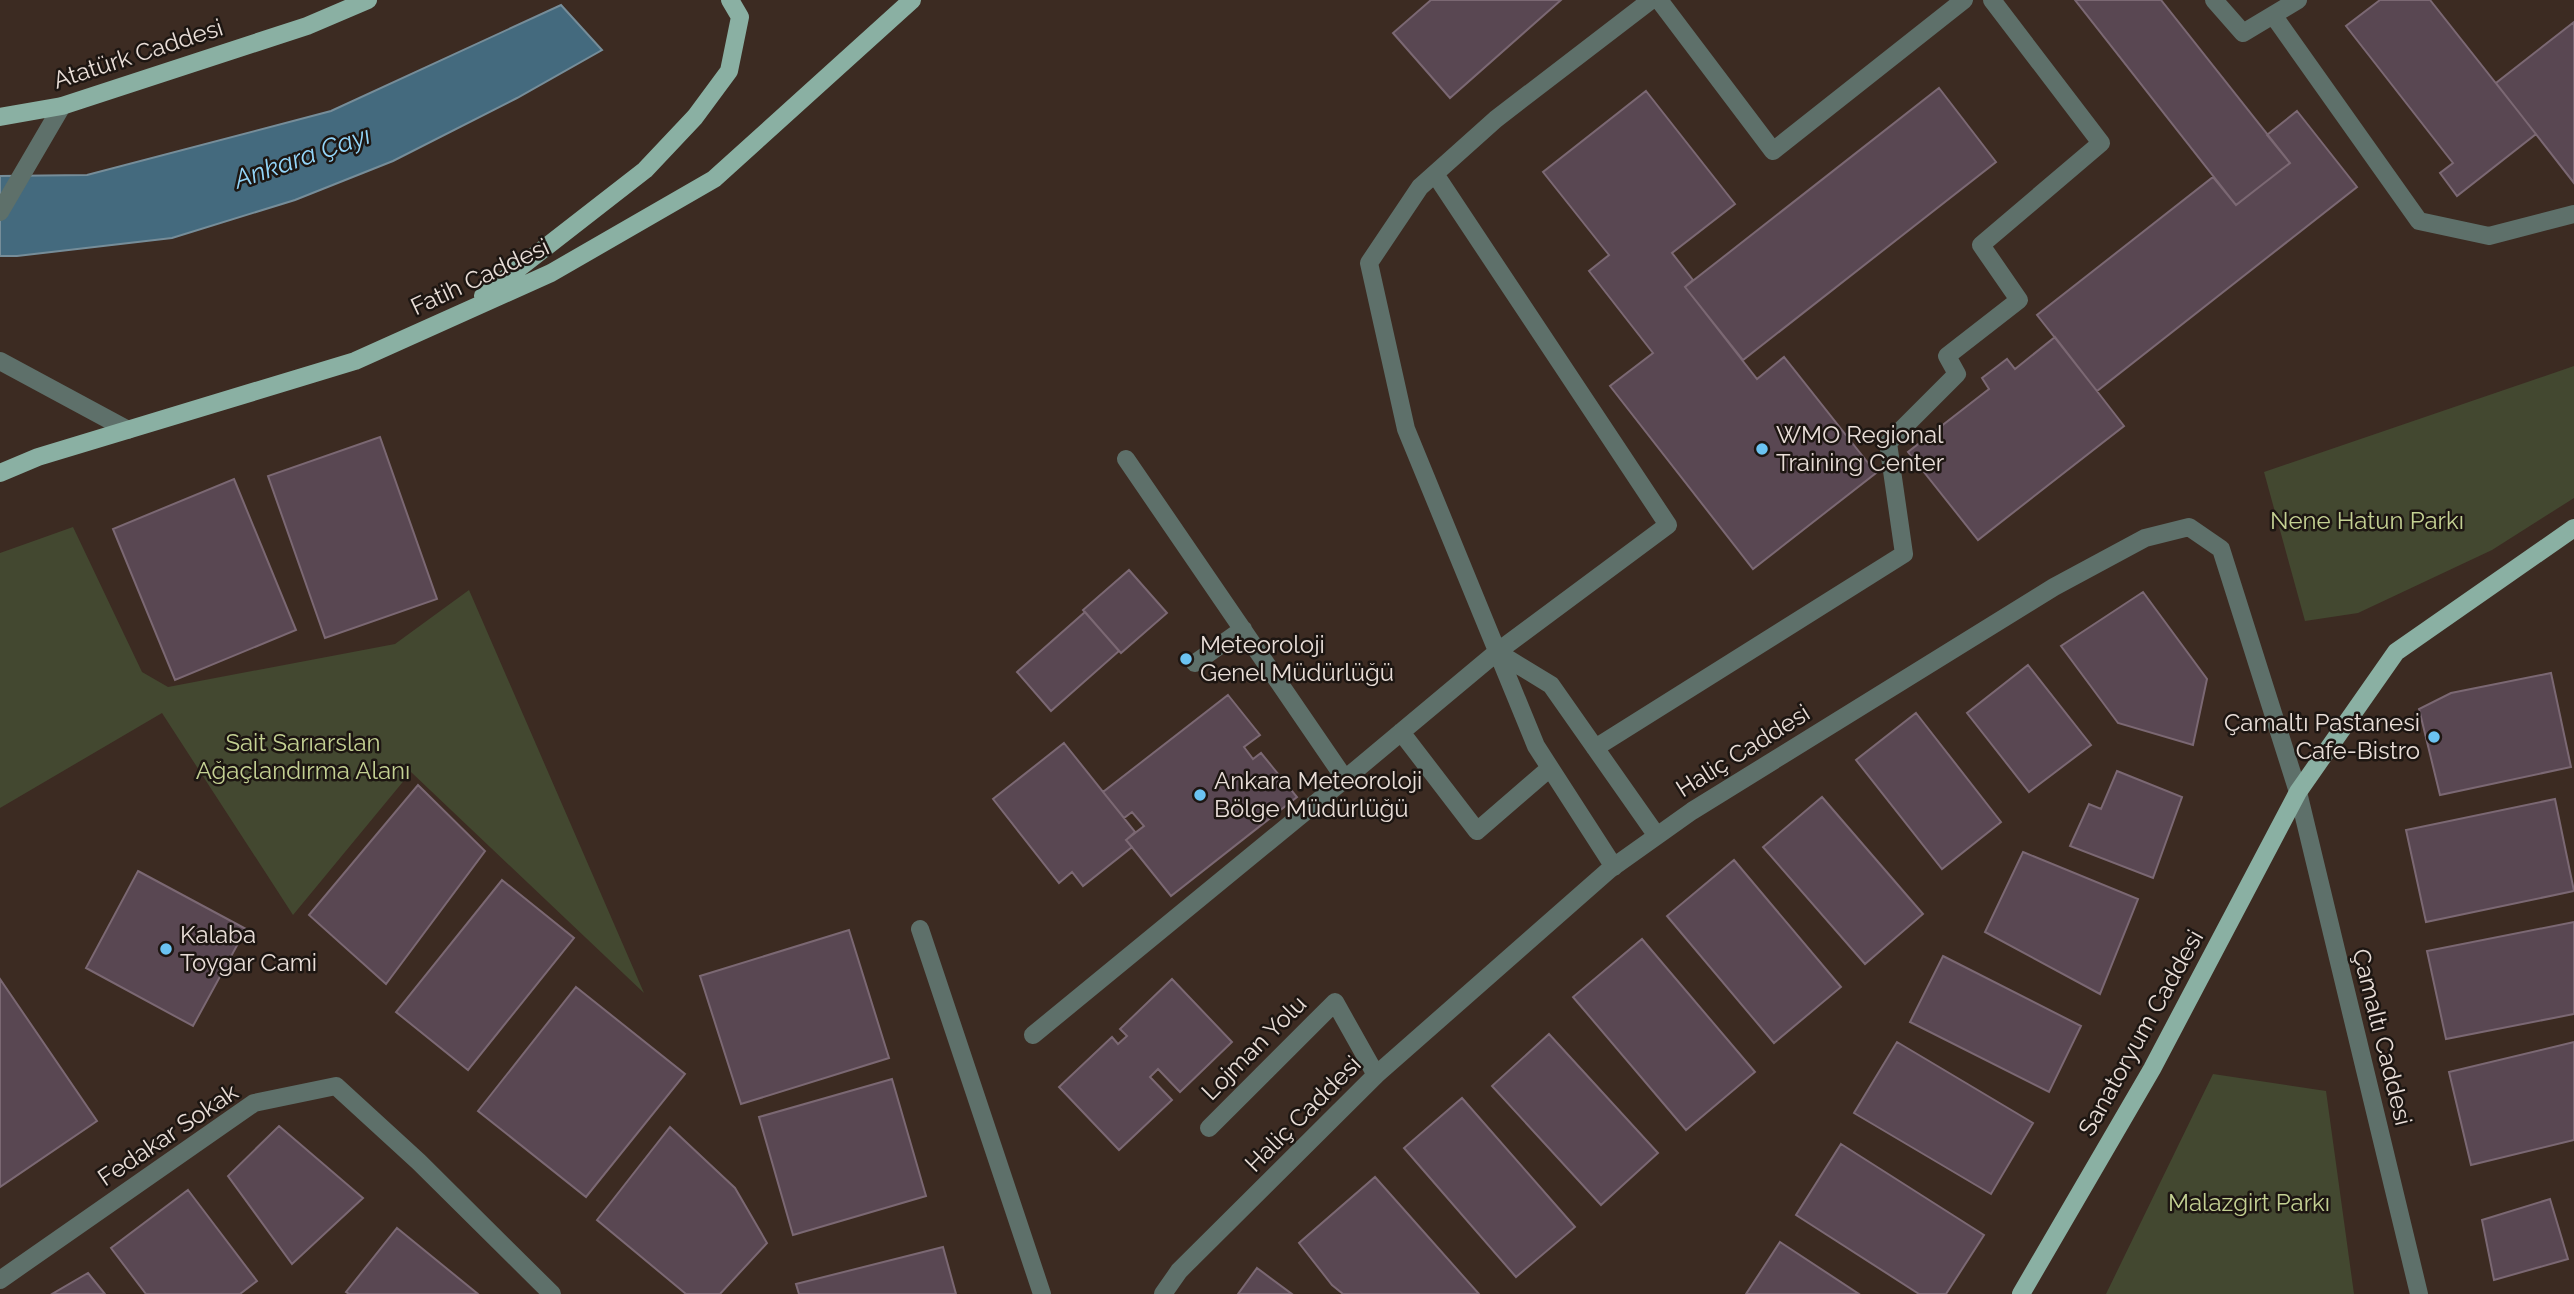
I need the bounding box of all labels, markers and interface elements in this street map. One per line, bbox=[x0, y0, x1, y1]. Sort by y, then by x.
street label: Atatürk Caddesi bbox=[49, 12, 226, 95]
water label: Ankara Çayı bbox=[228, 120, 374, 195]
street label: Fatih Caddesi bbox=[406, 232, 554, 321]
place label: WMO Regional Training Center bbox=[1776, 420, 1945, 477]
marker: WMO Regional Training Center bbox=[1754, 441, 1770, 457]
park label: Nene Hatun Parkı bbox=[2270, 506, 2464, 535]
place label: Meteoroloji Genel Müdürlüğü bbox=[1200, 630, 1394, 687]
marker: Meteoroloji Genel Müdürlüğü bbox=[1178, 651, 1194, 667]
street label: Haliç Caddesi bbox=[1671, 698, 1815, 803]
place label: Çamaltı Pastanesi Cafe-Bistro bbox=[2224, 708, 2420, 765]
park label: Sait Sarıarslan Ağaçlandırma Alanı bbox=[196, 728, 410, 785]
marker: Çamaltı Pastanesi Cafe-Bistro bbox=[2426, 729, 2442, 745]
place label: Ankara Meteoroloji Bölge Müdürlüğü bbox=[1214, 766, 1422, 823]
marker: Ankara Meteoroloji Bölge Müdürlüğü bbox=[1192, 787, 1208, 803]
place label: Kalaba Toygar Cami bbox=[180, 920, 317, 977]
street label: Sanatoryum Caddesi bbox=[2072, 925, 2209, 1141]
marker: Kalaba Toygar Cami bbox=[158, 941, 174, 957]
street label: Çamaltı Caddesi bbox=[2347, 946, 2418, 1128]
street label: Lojman Yolu bbox=[1195, 989, 1312, 1106]
street label: Haliç Caddesi bbox=[1239, 1050, 1367, 1178]
street label: Fedakar Sokak bbox=[92, 1077, 243, 1192]
park label: Malazgirt Parkı bbox=[2168, 1188, 2330, 1217]

